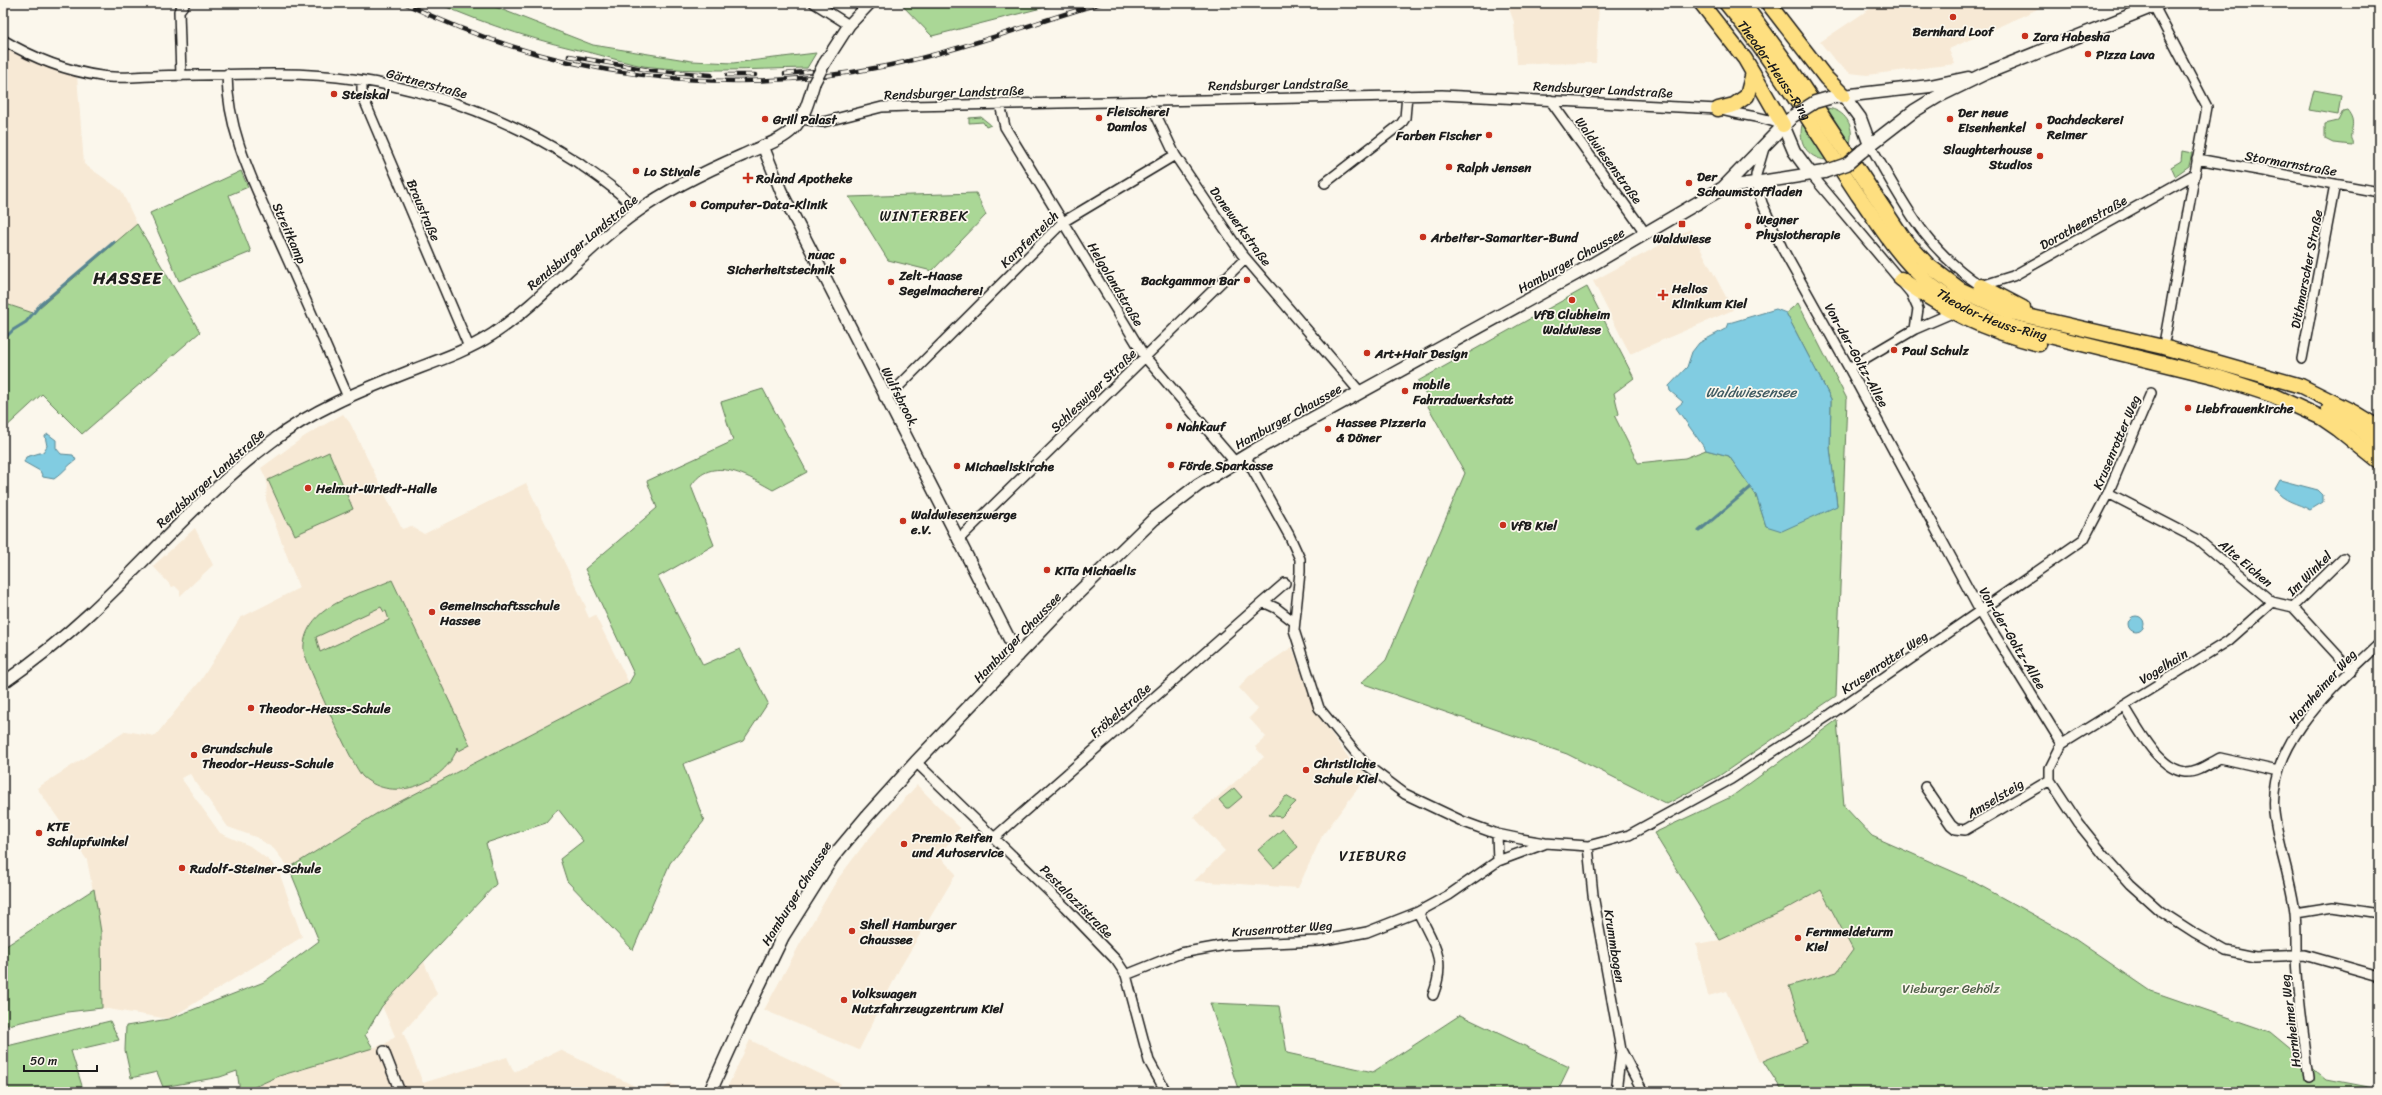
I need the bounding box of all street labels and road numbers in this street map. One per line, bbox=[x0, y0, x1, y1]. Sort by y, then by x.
street label: Theodor-Heuss-Ring bbox=[1731, 15, 1818, 126]
street label: Gärtnerstraße bbox=[384, 62, 470, 105]
street label: Rendsburger Landstraße bbox=[1208, 72, 1348, 97]
street label: Rendsburger Landstraße bbox=[1533, 74, 1673, 105]
street label: Rendsburger Landstraße bbox=[884, 79, 1024, 106]
street label: Waldwiesenstraße bbox=[1569, 112, 1648, 209]
street label: Stormarnstraße bbox=[2243, 144, 2339, 183]
street label: Braustraße bbox=[400, 175, 447, 245]
street label: Danewerkstraße bbox=[1204, 181, 1278, 271]
street label: Rendsburger Landstraße bbox=[521, 189, 643, 296]
street label: Dorotheenstraße bbox=[2035, 189, 2131, 256]
street label: Streitkamp bbox=[266, 199, 313, 268]
street label: Karpfenteich bbox=[994, 205, 1064, 274]
street label: Dithmarscher Straße bbox=[2284, 207, 2329, 331]
street label: Hamburger Chaussee bbox=[1513, 221, 1629, 300]
street label: Helgolandstraße bbox=[1081, 237, 1150, 331]
street label: Theodor-Heuss-Ring bbox=[1932, 282, 2050, 347]
street label: Von-der-Goltz-Allee bbox=[1818, 299, 1895, 412]
street label: Schleswiger Straße bbox=[1045, 343, 1142, 438]
street label: Wulfsbrook bbox=[875, 362, 924, 430]
street label: Hamburger Chaussee bbox=[1230, 377, 1346, 456]
street label: Krusenrotter Weg bbox=[2086, 391, 2147, 493]
street label: Rendsburger Landstraße bbox=[151, 423, 270, 534]
street label: Alte Eichen bbox=[2212, 533, 2278, 593]
street label: Im Winkel bbox=[2281, 545, 2338, 602]
street label: Von-der-Goltz-Allee bbox=[1973, 582, 2053, 694]
street label: Hamburger Chaussee bbox=[967, 586, 1067, 688]
street label: Krusenrotter Weg bbox=[1836, 624, 1933, 700]
street label: Vogelhain bbox=[2134, 642, 2192, 691]
street label: Hornheimer Weg bbox=[2282, 643, 2363, 729]
street label: Fröbelstraße bbox=[1084, 677, 1156, 744]
street label: Amselsteig bbox=[1961, 772, 2029, 825]
street label: Hamburger Chaussee bbox=[755, 836, 838, 950]
street label: Pestalozzistraße bbox=[1034, 859, 1119, 944]
street label: Krummbogen bbox=[1597, 908, 1632, 984]
street label: Krusenrotter Weg bbox=[1231, 913, 1334, 943]
street label: Hornheimer Weg bbox=[2273, 973, 2308, 1069]

